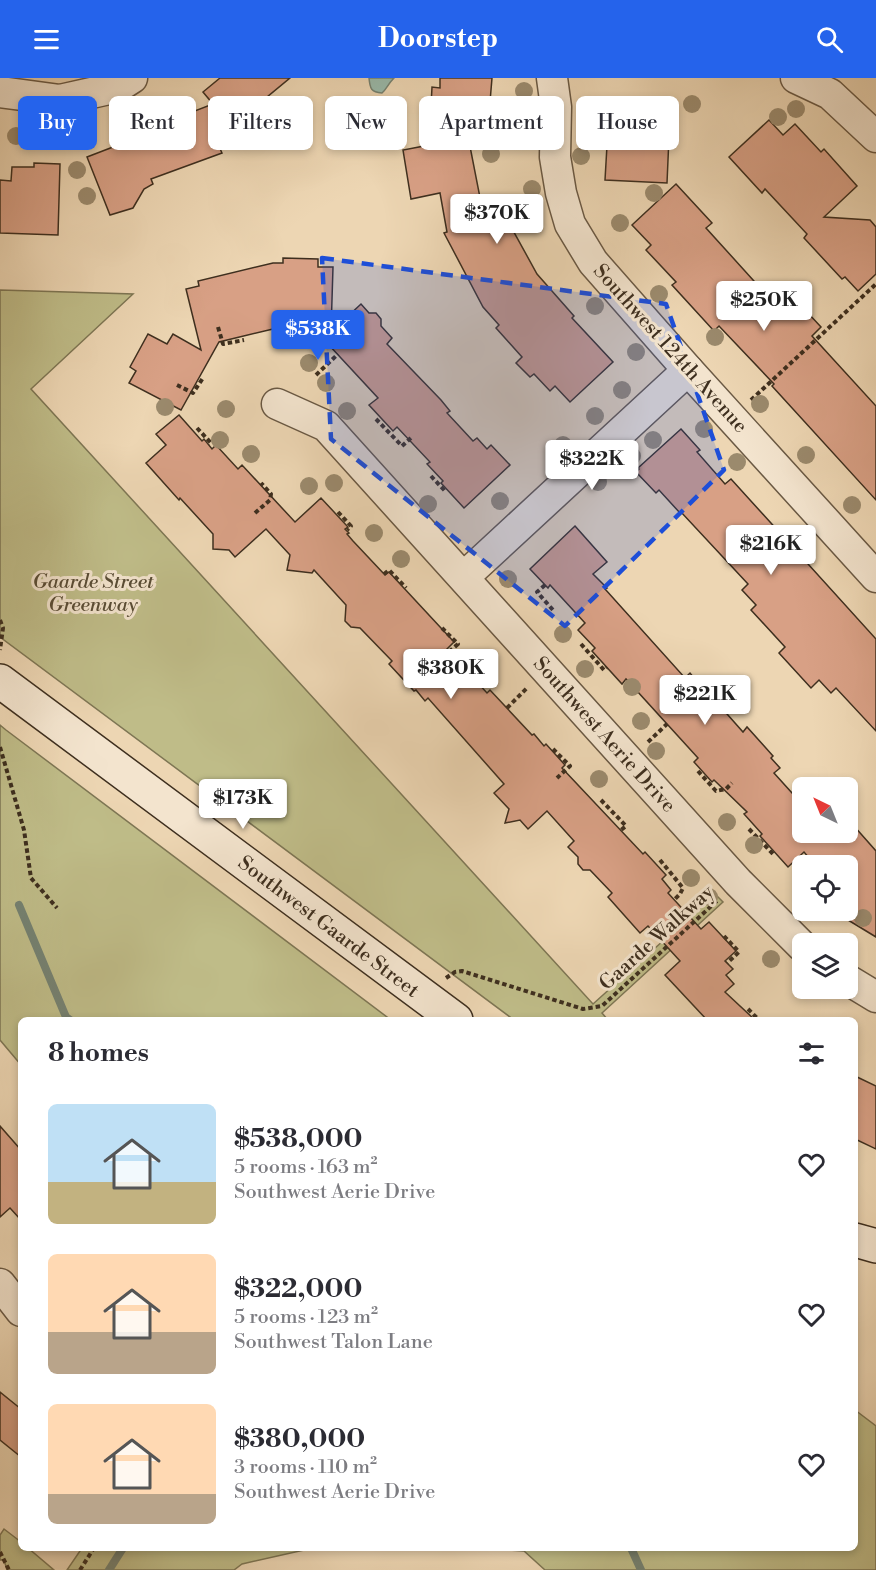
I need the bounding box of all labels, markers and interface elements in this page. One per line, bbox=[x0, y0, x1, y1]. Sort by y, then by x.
text: Doorstep bbox=[378, 22, 498, 56]
icon: menu bbox=[30, 23, 63, 56]
icon: search bbox=[813, 23, 846, 56]
chip: Buy bbox=[18, 96, 97, 150]
chip: Rent bbox=[109, 96, 196, 150]
chip: Filters bbox=[208, 96, 313, 150]
chip: New bbox=[325, 96, 407, 150]
chip: Apartment bbox=[419, 96, 564, 150]
chip: House bbox=[576, 96, 679, 150]
pin: $370K bbox=[455, 194, 539, 245]
text: $370K bbox=[464, 201, 530, 226]
street label: Southwest 124th Avenue bbox=[587, 259, 752, 439]
pin: $250K bbox=[722, 281, 806, 332]
text: $250K bbox=[730, 288, 798, 313]
pin: $538K bbox=[276, 310, 360, 361]
text: $538K bbox=[285, 317, 351, 342]
pin: $322K bbox=[550, 440, 634, 491]
text: $322K bbox=[559, 447, 625, 472]
pin: $216K bbox=[729, 525, 813, 576]
text: $216K bbox=[740, 532, 802, 557]
park label: Gaarde Street Greenway bbox=[32, 570, 154, 618]
pin: $380K bbox=[409, 649, 493, 700]
street label: Southwest Aerie Drive bbox=[527, 652, 681, 818]
text: $380K bbox=[417, 656, 485, 681]
pin: $221K bbox=[663, 675, 747, 726]
text: $221K bbox=[674, 682, 736, 707]
north arrow bbox=[792, 777, 858, 843]
map controls bbox=[792, 777, 858, 999]
pin: $173K bbox=[201, 779, 285, 830]
text: $173K bbox=[213, 786, 273, 811]
street label: Southwest Gaarde Street bbox=[233, 851, 424, 1004]
button: locate bbox=[792, 855, 858, 921]
street label: Gaarde Walkway bbox=[594, 880, 720, 996]
button: layers bbox=[792, 933, 858, 999]
text: 8 homes bbox=[48, 1037, 149, 1069]
icon: filters bbox=[795, 1037, 828, 1070]
text: $538,000 bbox=[234, 1123, 363, 1155]
icon: home bbox=[96, 1128, 168, 1200]
icon: heart bbox=[795, 1148, 828, 1181]
text: 5 rooms · 163 m² bbox=[234, 1155, 378, 1180]
text: Southwest Aerie Drive bbox=[234, 1180, 435, 1205]
text: $322,000 bbox=[234, 1273, 362, 1305]
icon: home bbox=[96, 1278, 168, 1350]
icon: heart bbox=[795, 1298, 828, 1331]
text: 5 rooms · 123 m² bbox=[234, 1305, 378, 1330]
text: Southwest Talon Lane bbox=[234, 1330, 433, 1355]
text: $380,000 bbox=[234, 1423, 365, 1455]
icon: home bbox=[96, 1428, 168, 1500]
icon: heart bbox=[795, 1448, 828, 1481]
text: 3 rooms · 110 m² bbox=[234, 1455, 377, 1480]
text: Southwest Aerie Drive bbox=[234, 1480, 435, 1505]

